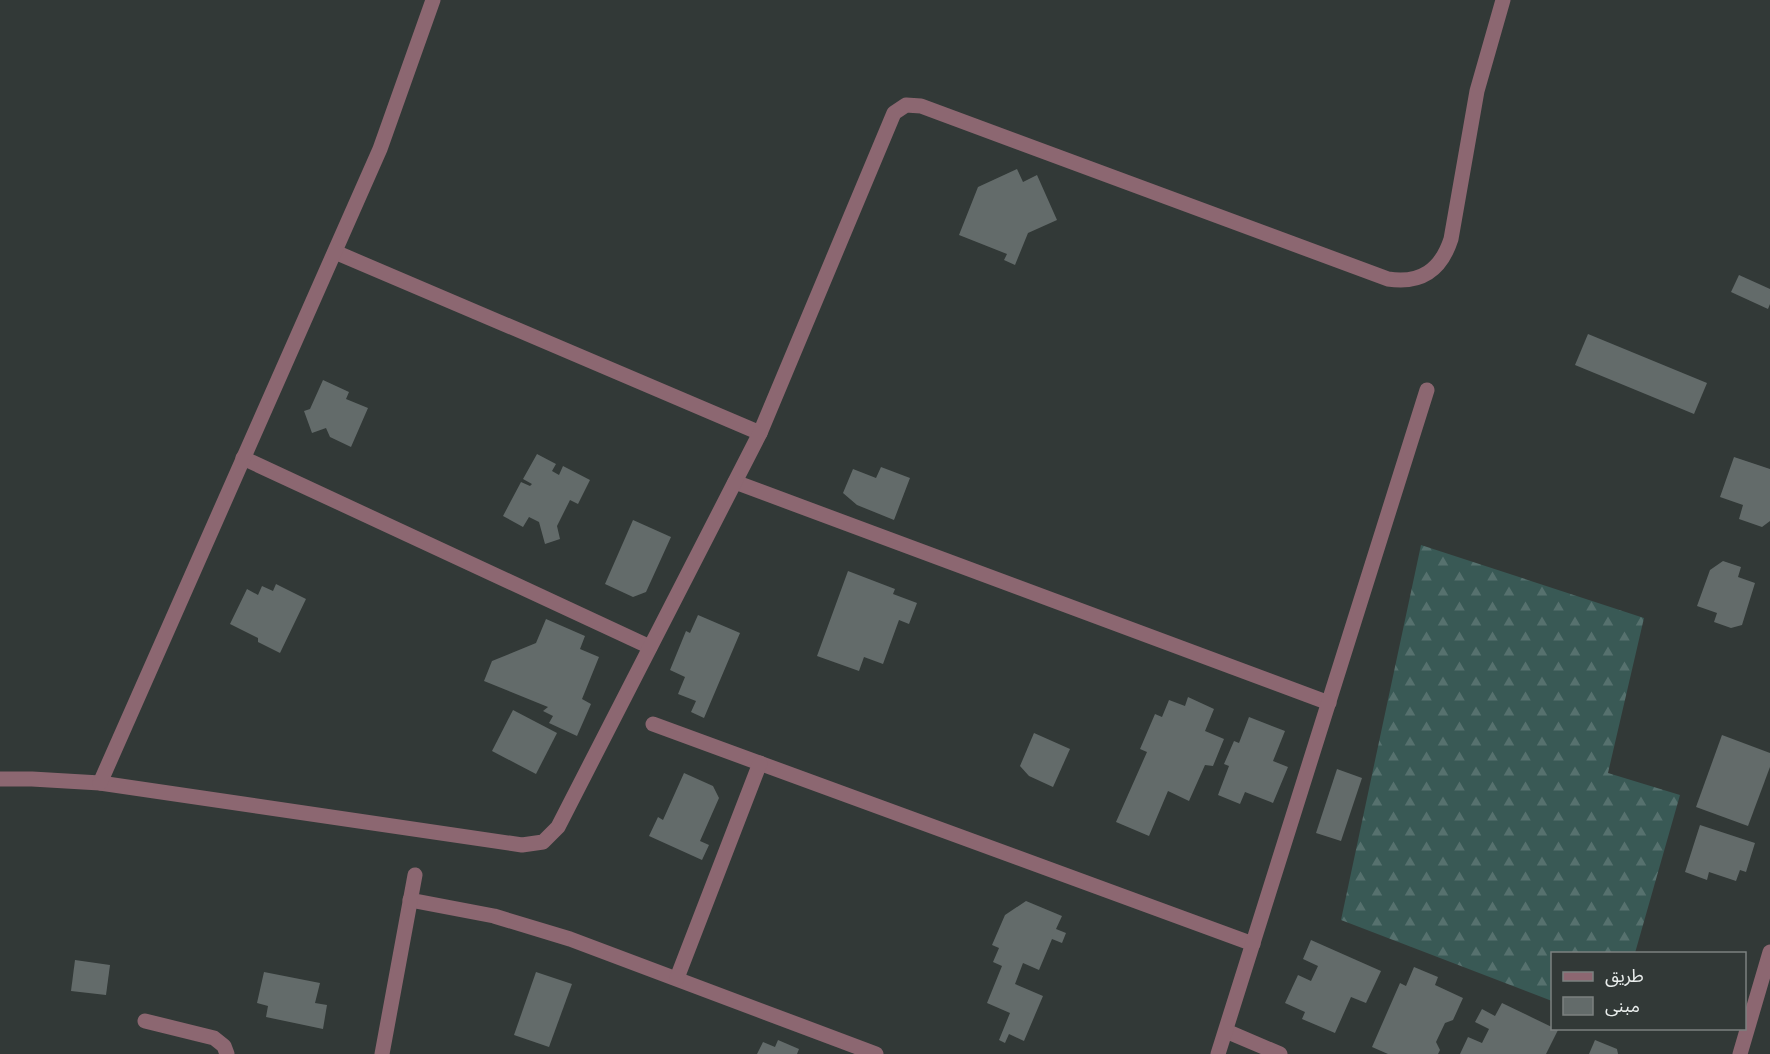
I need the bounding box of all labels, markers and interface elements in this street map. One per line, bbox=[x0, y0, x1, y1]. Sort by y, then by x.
legend bbox=[1551, 952, 1746, 1030]
text: طريق bbox=[1605, 966, 1644, 987]
text: مبنى bbox=[1605, 996, 1640, 1017]

